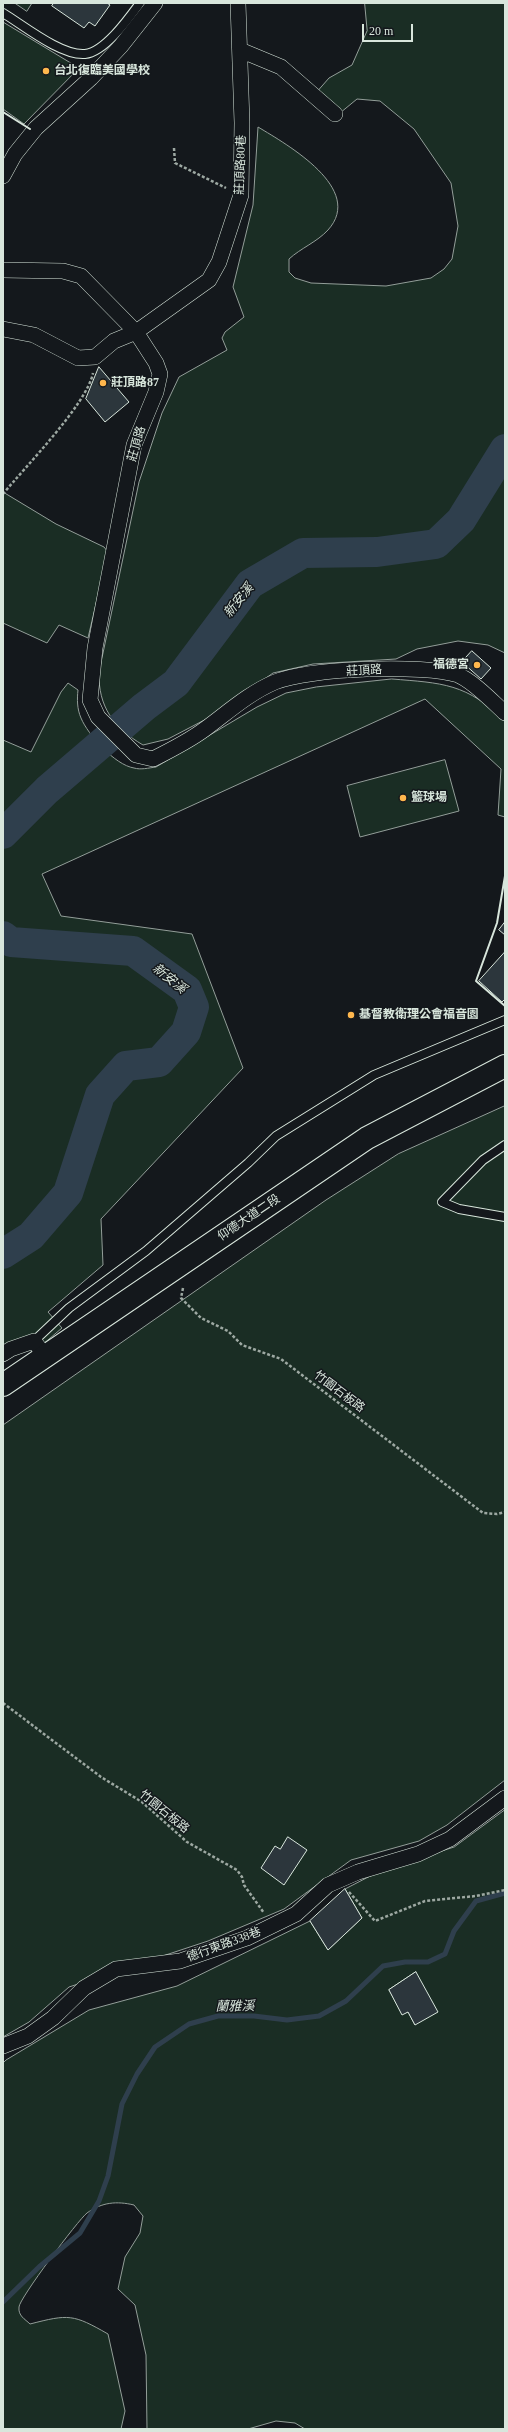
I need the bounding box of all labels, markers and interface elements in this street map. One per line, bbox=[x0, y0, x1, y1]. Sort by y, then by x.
scale bar bbox=[364, 16, 415, 42]
text: 20 m bbox=[369, 24, 393, 38]
place label: 台北復臨美國學校 bbox=[54, 64, 150, 78]
marker: 台北復臨美國學校 bbox=[41, 66, 51, 76]
street label: 莊頂路80巷 bbox=[233, 135, 249, 195]
place label: 莊頂路87 bbox=[111, 376, 159, 390]
marker: 莊頂路87 bbox=[98, 378, 108, 388]
street label: 莊頂路 bbox=[125, 425, 149, 463]
water label: 新安溪 bbox=[221, 581, 257, 621]
place label: 福德宮 bbox=[433, 658, 469, 672]
marker: 福德宮 bbox=[472, 660, 482, 670]
street label: 莊頂路 bbox=[346, 663, 382, 679]
place label: 籃球場 bbox=[411, 791, 447, 805]
marker: 籃球場 bbox=[398, 793, 408, 803]
water label: 新安溪 bbox=[149, 961, 189, 997]
place label: 基督教衛理公會福音園 bbox=[359, 1008, 479, 1022]
marker: 基督教衛理公會福音園 bbox=[346, 1010, 356, 1020]
street label: 仰德大道二段 bbox=[215, 1192, 283, 1244]
street label: 竹園石板路 bbox=[311, 1368, 367, 1416]
street label: 竹園石板路 bbox=[136, 1788, 192, 1836]
street label: 德行東路338巷 bbox=[185, 1925, 263, 1965]
water label: 蘭雅溪 bbox=[215, 1999, 255, 2015]

